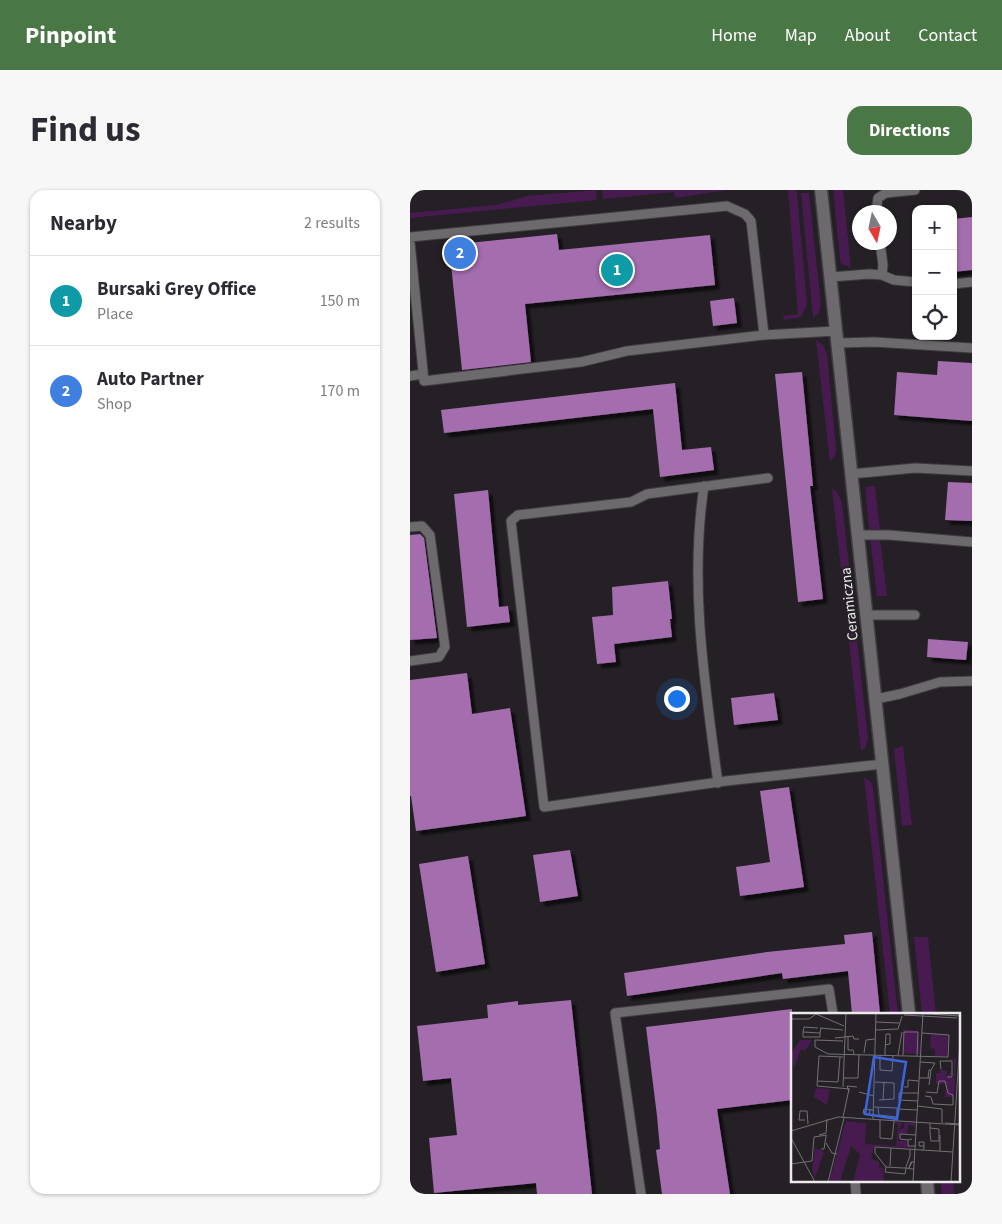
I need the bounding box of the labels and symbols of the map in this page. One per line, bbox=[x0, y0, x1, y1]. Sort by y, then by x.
north arrow bbox=[852, 205, 897, 250]
pin: 2 bbox=[444, 234, 476, 272]
pin: 1 bbox=[601, 251, 633, 289]
street label: Ceramiczna bbox=[835, 566, 864, 642]
your location bbox=[664, 686, 690, 712]
inset map bbox=[791, 1013, 960, 1182]

